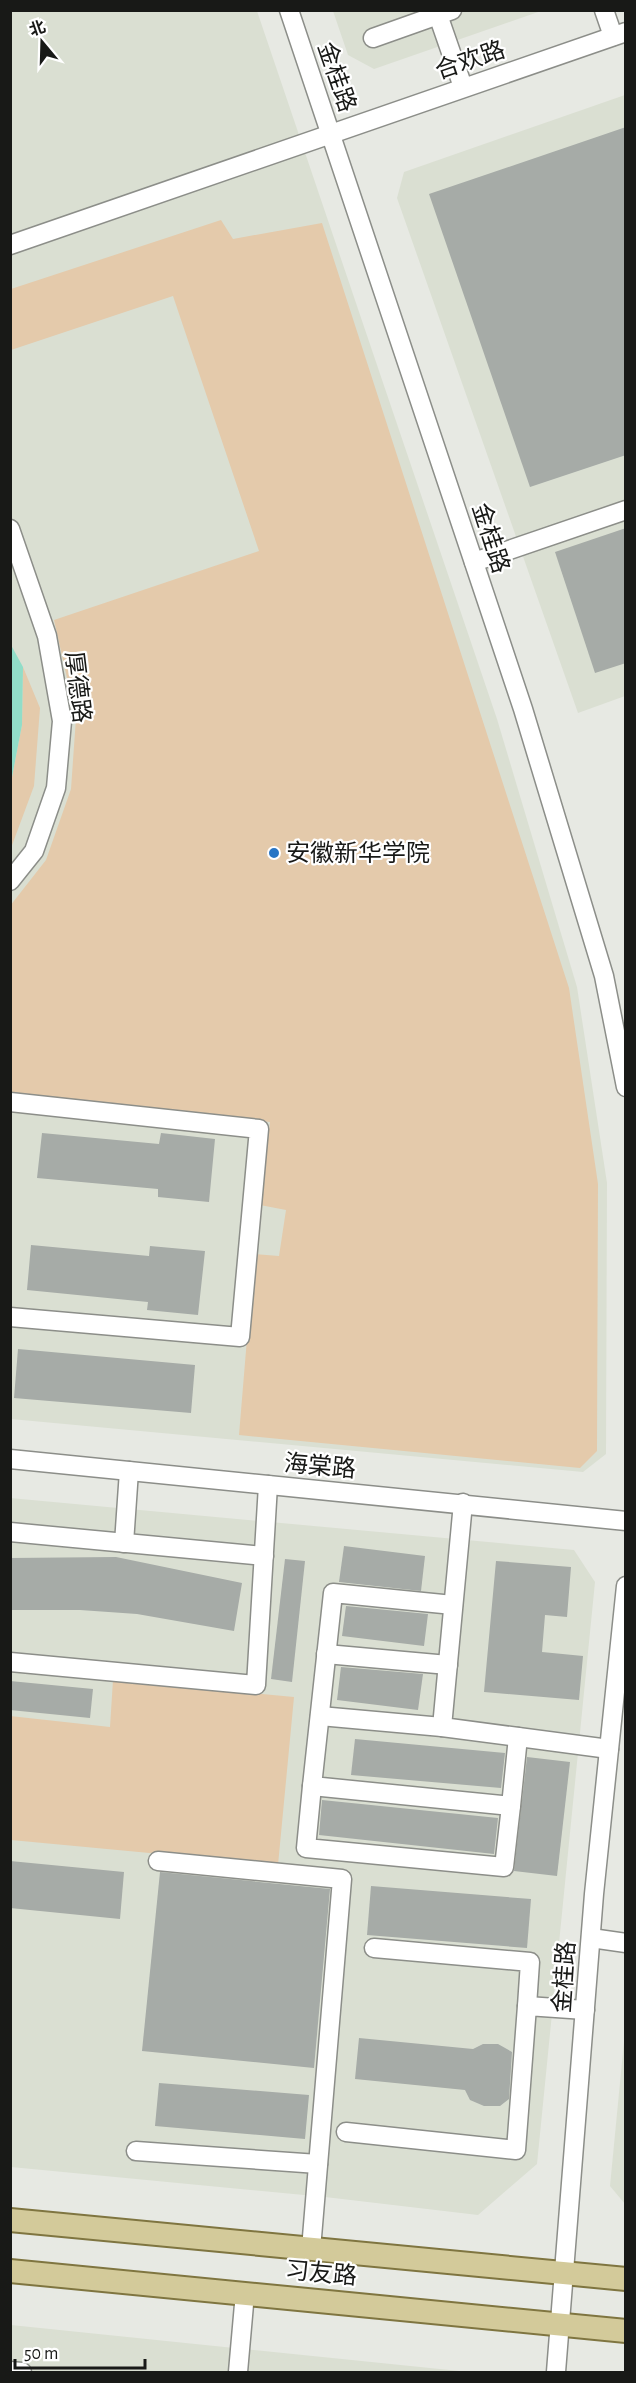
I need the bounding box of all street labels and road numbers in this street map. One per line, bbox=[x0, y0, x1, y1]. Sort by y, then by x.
street label: 合欢路 bbox=[432, 36, 508, 84]
street label: 金桂路 bbox=[313, 39, 361, 115]
street label: 金桂路 bbox=[468, 500, 514, 576]
street label: 厚德路 bbox=[61, 650, 95, 724]
street label: 海棠路 bbox=[283, 1450, 357, 1482]
street label: 金桂路 bbox=[549, 1940, 579, 2014]
street label: 习友路 bbox=[284, 2257, 358, 2289]

